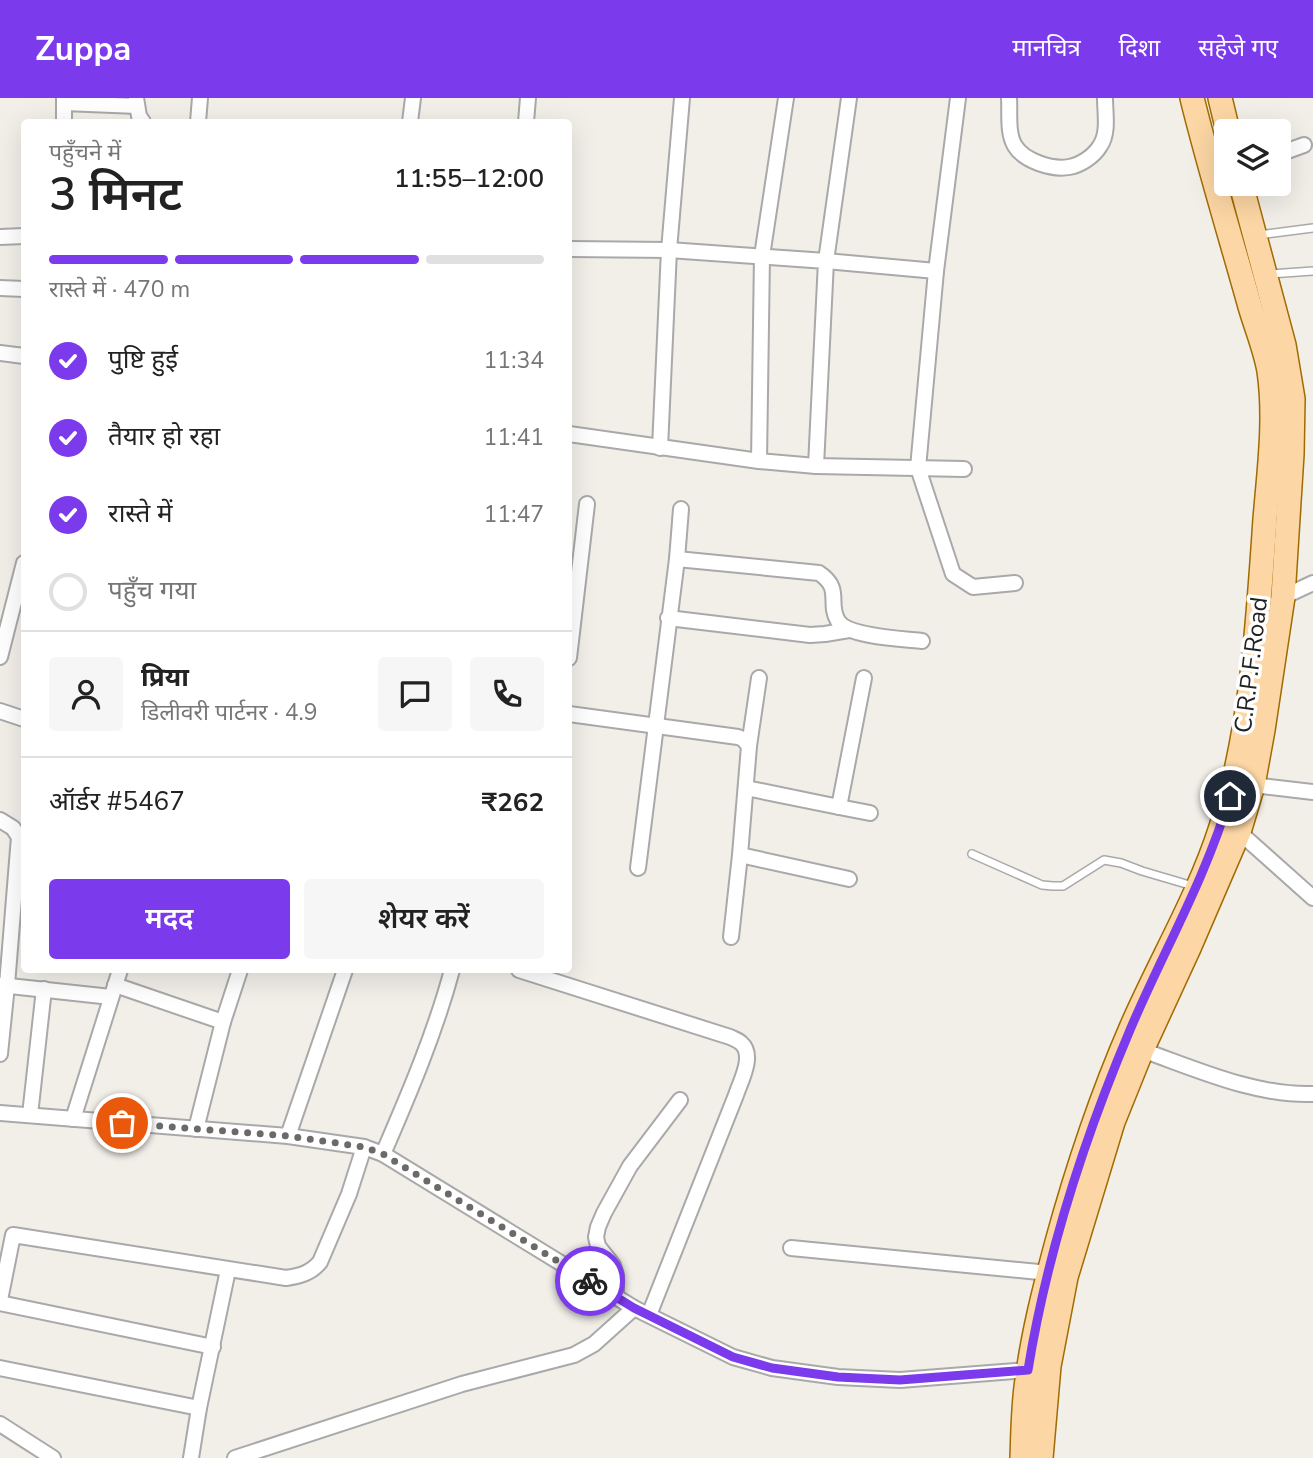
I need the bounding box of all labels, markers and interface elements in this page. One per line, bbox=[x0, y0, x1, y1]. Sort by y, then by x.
text: Zuppa bbox=[35, 27, 131, 72]
text: मानचित्र bbox=[1012, 32, 1081, 64]
text: दिशा bbox=[1119, 32, 1160, 64]
text: सहेजे गए bbox=[1198, 32, 1278, 64]
map controls bbox=[1214, 119, 1291, 196]
button: layers bbox=[1214, 119, 1291, 196]
text: पहुँचने में bbox=[49, 137, 121, 168]
text: 11:55–12:00 bbox=[394, 161, 544, 196]
text: 3 मिनट bbox=[49, 163, 182, 226]
text: रास्ते में · 470 m bbox=[49, 274, 190, 305]
icon: check bbox=[49, 342, 87, 380]
text: पुष्टि हुई bbox=[108, 342, 178, 377]
text: 11:34 bbox=[484, 345, 544, 376]
icon: check bbox=[49, 419, 87, 457]
text: तैयार हो रहा bbox=[108, 419, 220, 454]
text: 11:41 bbox=[484, 422, 544, 453]
icon: check bbox=[49, 496, 87, 534]
text: रास्ते में bbox=[108, 496, 173, 531]
text: 11:47 bbox=[484, 499, 544, 530]
text: पहुँच गया bbox=[108, 573, 196, 608]
street label: C.R.P.F.Road bbox=[1227, 595, 1275, 735]
button: person bbox=[49, 657, 123, 731]
button: chat bbox=[378, 657, 452, 731]
button: phone bbox=[470, 657, 544, 731]
text: प्रिया bbox=[141, 660, 189, 695]
text: डिलीवरी पार्टनर · 4.9 bbox=[141, 697, 318, 728]
pin bbox=[1200, 766, 1260, 826]
icon: home bbox=[1211, 777, 1249, 815]
text: ऑर्डर #5467 bbox=[49, 784, 185, 819]
text: ₹262 bbox=[482, 785, 544, 820]
button: मदद bbox=[49, 879, 290, 959]
button: शेयर करें bbox=[304, 879, 544, 959]
pin bbox=[92, 1093, 152, 1153]
icon: bag bbox=[103, 1104, 141, 1142]
courier bbox=[555, 1246, 625, 1316]
icon: bike bbox=[571, 1262, 609, 1300]

